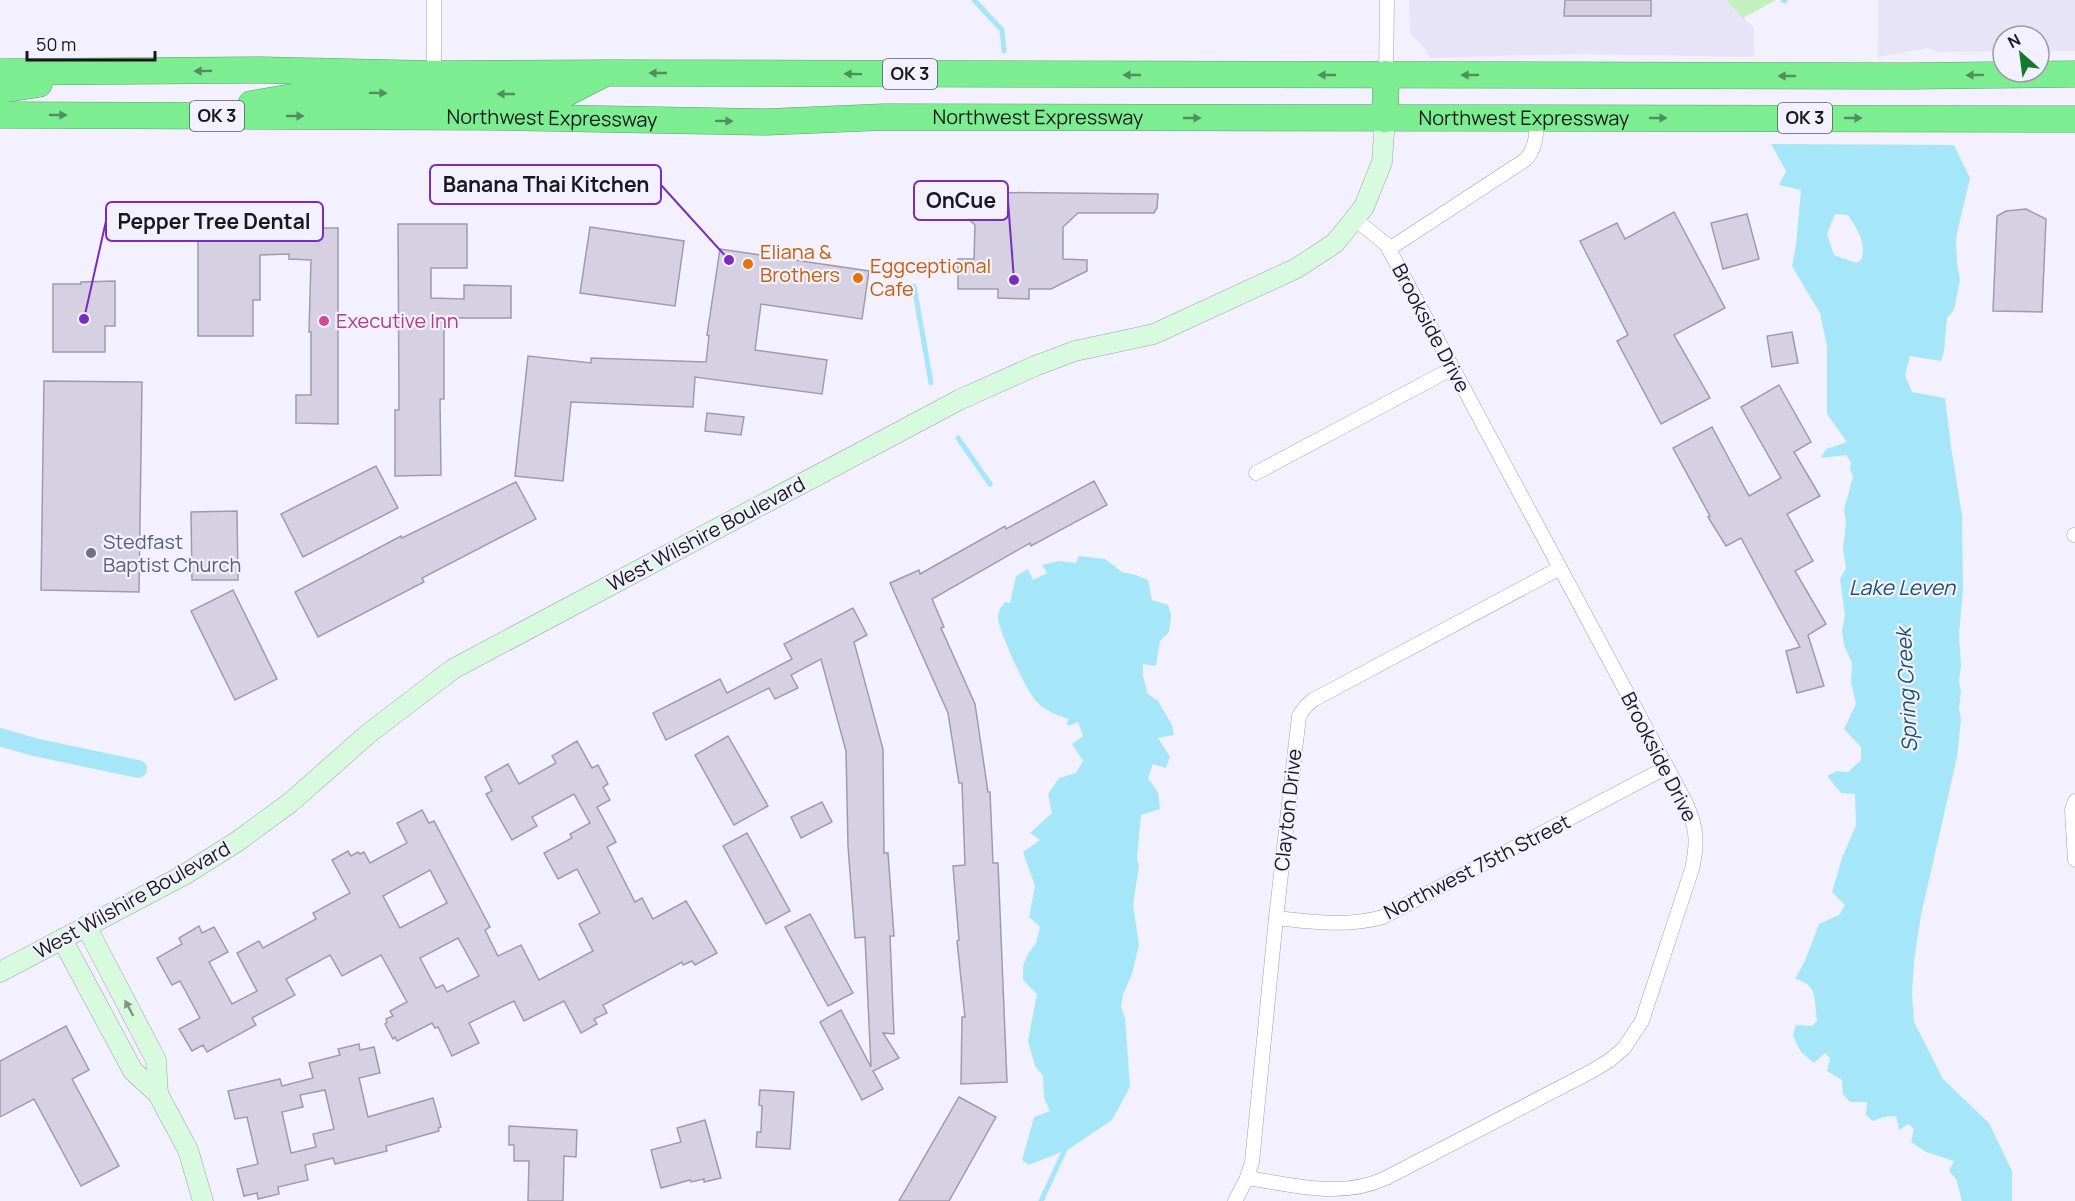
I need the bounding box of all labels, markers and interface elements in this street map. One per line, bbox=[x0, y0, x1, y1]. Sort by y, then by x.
scale bar bbox=[27, 24, 154, 62]
north arrow bbox=[1991, 24, 2051, 84]
text: N bbox=[2004, 28, 2024, 53]
text: 50 m bbox=[36, 32, 76, 56]
road number: OK 3 bbox=[883, 59, 937, 89]
one-way arrow bbox=[193, 66, 212, 76]
one-way arrow bbox=[649, 68, 668, 78]
one-way arrow bbox=[844, 69, 863, 79]
one-way arrow bbox=[1123, 70, 1142, 80]
one-way arrow bbox=[1318, 70, 1337, 80]
one-way arrow bbox=[1461, 70, 1480, 80]
one-way arrow bbox=[1965, 70, 1984, 80]
one-way arrow bbox=[1778, 71, 1797, 81]
one-way arrow bbox=[369, 88, 388, 98]
one-way arrow bbox=[497, 89, 516, 99]
road number: OK 3 bbox=[190, 101, 244, 131]
street label: Northwest Expressway bbox=[447, 103, 658, 133]
street label: Northwest Expressway bbox=[932, 103, 1144, 130]
road number: OK 3 bbox=[1778, 103, 1832, 133]
street label: Northwest Expressway bbox=[1418, 104, 1630, 131]
one-way arrow bbox=[49, 110, 68, 120]
one-way arrow bbox=[286, 111, 305, 121]
one-way arrow bbox=[1183, 113, 1202, 123]
one-way arrow bbox=[1649, 113, 1668, 123]
one-way arrow bbox=[1844, 113, 1863, 123]
one-way arrow bbox=[715, 116, 734, 126]
callout: Banana Thai Kitchen bbox=[430, 165, 661, 204]
text: Banana Thai Kitchen bbox=[443, 170, 649, 198]
callout: OnCue bbox=[914, 181, 1008, 220]
text: OnCue bbox=[926, 186, 996, 214]
callout: Pepper Tree Dental bbox=[106, 202, 323, 241]
text: Pepper Tree Dental bbox=[117, 207, 311, 235]
place label: Eliana & Brothers bbox=[760, 238, 840, 288]
place label: Eggceptional Cafe bbox=[870, 252, 991, 302]
marker: Eliana & Brothers bbox=[741, 257, 755, 271]
street label: Brookside Drive bbox=[1386, 259, 1477, 397]
marker: Eggceptional Cafe bbox=[851, 271, 865, 285]
place label: Executive Inn bbox=[336, 307, 459, 334]
marker: Executive Inn bbox=[317, 314, 331, 328]
street label: West Wilshire Boulevard bbox=[602, 470, 809, 597]
place label: Stedfast Baptist Church bbox=[103, 528, 241, 578]
marker: Stedfast Baptist Church bbox=[84, 546, 98, 560]
water label: Lake Leven bbox=[1849, 573, 1957, 601]
water label: Spring Creek bbox=[1889, 625, 1923, 753]
street label: Brookside Drive bbox=[1615, 687, 1704, 826]
street label: Clayton Drive bbox=[1268, 747, 1307, 872]
street label: Northwest 75th Street bbox=[1379, 808, 1575, 925]
street label: West Wilshire Boulevard bbox=[29, 834, 235, 965]
one-way arrow bbox=[125, 1000, 134, 1017]

